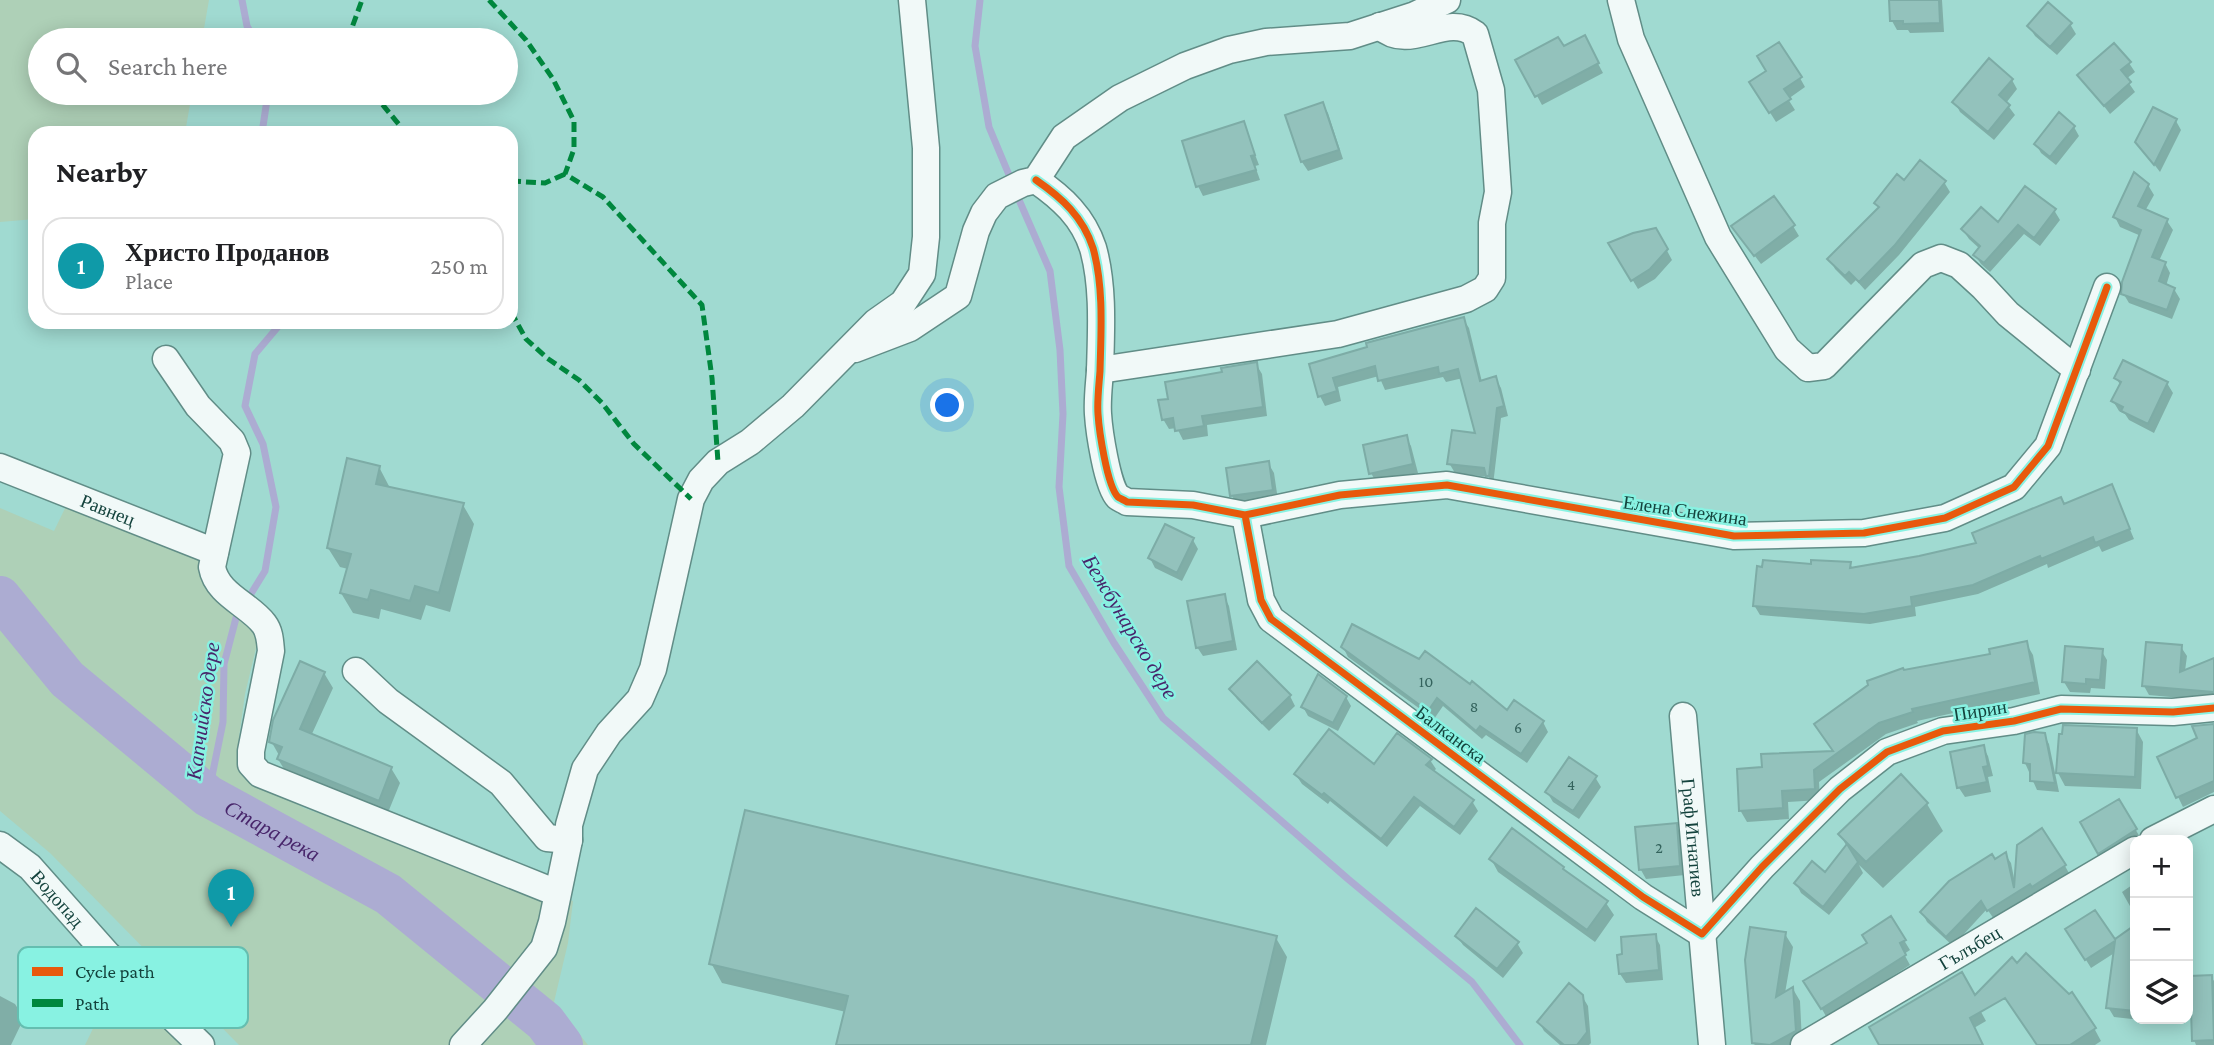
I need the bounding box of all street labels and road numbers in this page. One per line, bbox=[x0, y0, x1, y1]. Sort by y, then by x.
street label: Равнец bbox=[77, 490, 138, 530]
street label: Елена Снежина bbox=[1622, 491, 1749, 530]
street label: Пирин bbox=[1952, 696, 2008, 725]
street label: Балканска bbox=[1411, 701, 1490, 768]
street label: Граф Игнатиев bbox=[1678, 777, 1709, 898]
street label: Водопад bbox=[27, 866, 88, 932]
street label: Гълъбец bbox=[1935, 922, 2004, 974]

